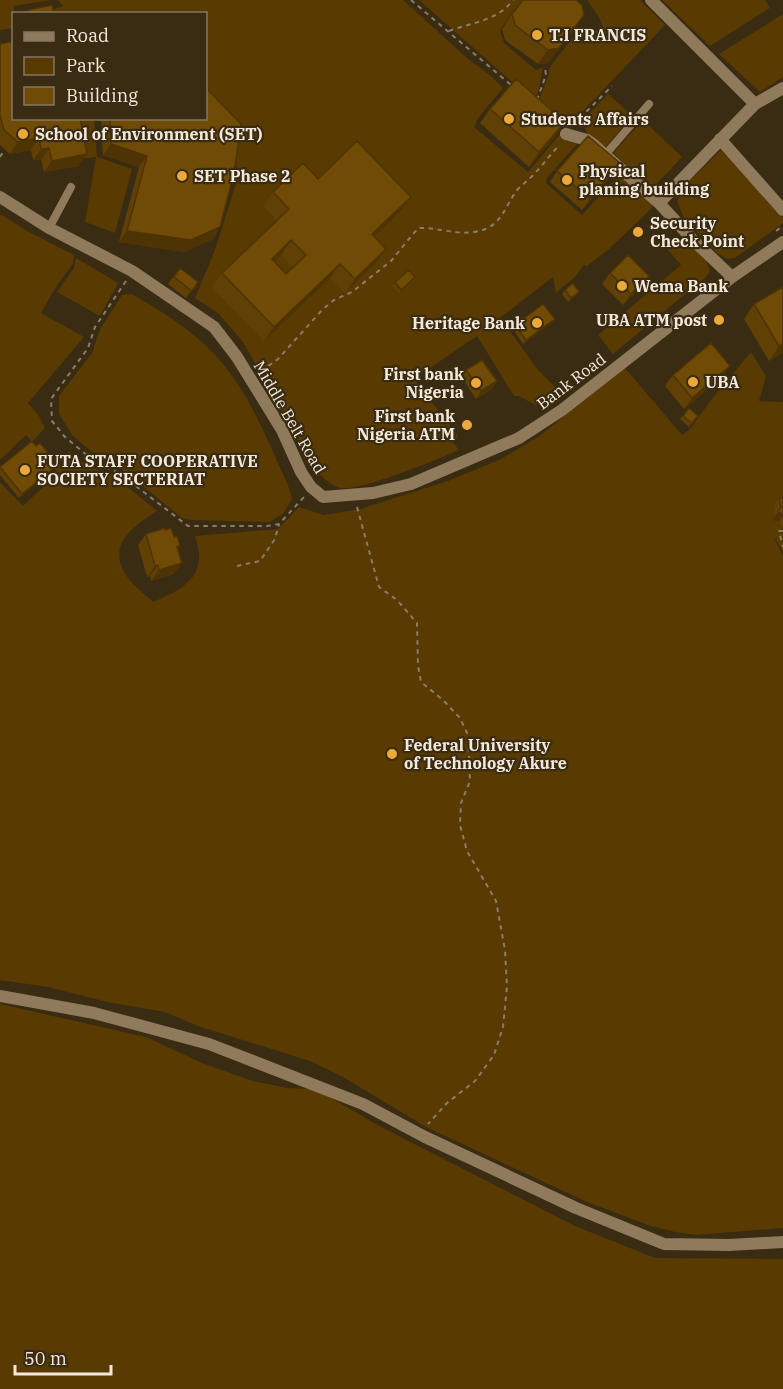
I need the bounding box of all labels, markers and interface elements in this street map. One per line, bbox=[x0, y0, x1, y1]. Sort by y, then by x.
legend bbox=[12, 12, 207, 120]
text: Road bbox=[66, 24, 109, 47]
place label: T.I FRANCIS bbox=[549, 25, 646, 45]
marker: T.I FRANCIS bbox=[530, 28, 544, 42]
text: Park bbox=[66, 54, 106, 77]
text: Building bbox=[66, 84, 138, 107]
place label: Students Affairs bbox=[521, 109, 649, 129]
marker: Students Affairs bbox=[502, 112, 516, 126]
place label: School of Environment (SET) bbox=[35, 124, 263, 144]
marker: School of Environment (SET) bbox=[16, 127, 30, 141]
place label: Physical planing building bbox=[579, 161, 710, 199]
place label: SET Phase 2 bbox=[194, 166, 291, 186]
marker: SET Phase 2 bbox=[175, 169, 189, 183]
marker: Physical planing building bbox=[560, 173, 574, 187]
place label: Security Check Point bbox=[650, 213, 744, 251]
marker: Security Check Point bbox=[631, 225, 645, 239]
place label: Wema Bank bbox=[634, 276, 728, 296]
marker: Wema Bank bbox=[615, 279, 629, 293]
place label: UBA ATM post bbox=[596, 310, 707, 330]
place label: Heritage Bank bbox=[412, 313, 525, 333]
marker: UBA ATM post bbox=[712, 313, 726, 327]
marker: Heritage Bank bbox=[530, 316, 544, 330]
street label: Bank Road bbox=[533, 349, 610, 413]
street label: Middle Belt Road bbox=[250, 357, 331, 477]
place label: First bank Nigeria bbox=[383, 364, 464, 402]
place label: UBA bbox=[705, 372, 740, 392]
marker: UBA bbox=[686, 375, 700, 389]
marker: First bank Nigeria bbox=[469, 376, 483, 390]
place label: First bank Nigeria ATM bbox=[357, 406, 455, 444]
marker: First bank Nigeria ATM bbox=[460, 418, 474, 432]
place label: FUTA STAFF COOPERATIVE SOCIETY SECTERIAT bbox=[37, 451, 258, 489]
marker: FUTA STAFF COOPERATIVE SOCIETY SECTERIAT bbox=[18, 463, 32, 477]
place label: Federal University of Technology Akure bbox=[404, 735, 567, 773]
marker: Federal University of Technology Akure bbox=[385, 747, 399, 761]
scale bar bbox=[15, 1338, 111, 1376]
text: 50 m bbox=[24, 1347, 67, 1370]

